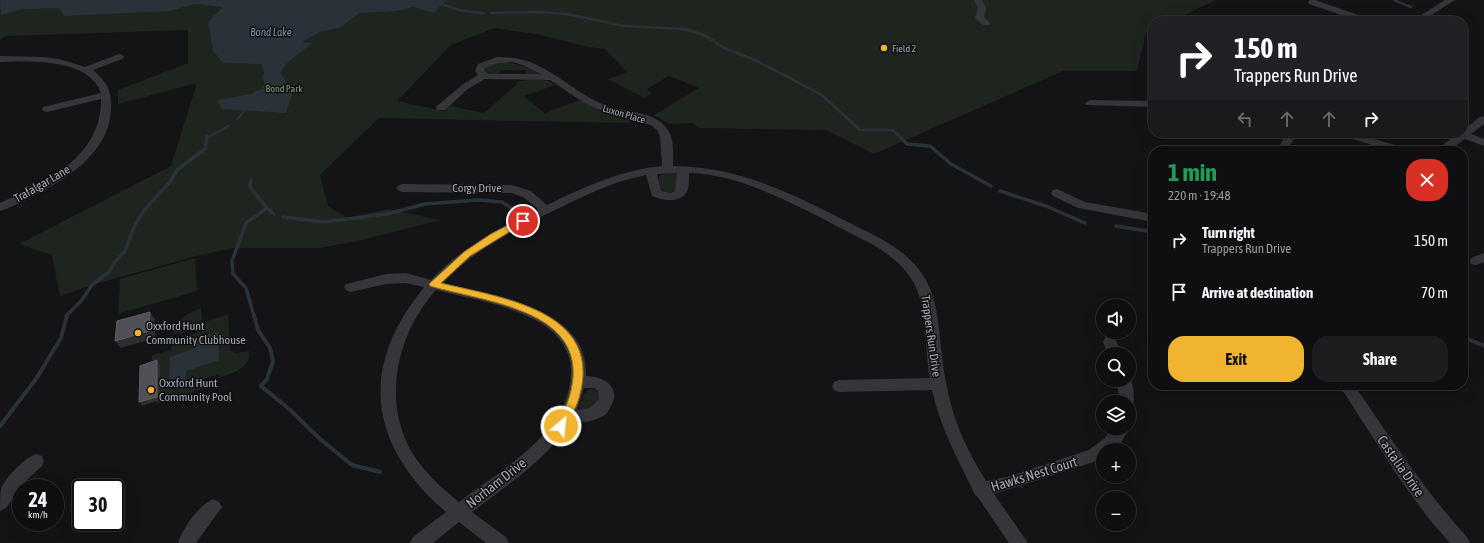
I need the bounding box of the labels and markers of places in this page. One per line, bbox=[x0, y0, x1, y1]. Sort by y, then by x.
marker: Field 2 bbox=[879, 43, 889, 53]
place label: Field 2 bbox=[892, 43, 917, 54]
pin bbox=[506, 204, 540, 238]
place label: Oxxford Hunt Community Clubhouse bbox=[146, 319, 246, 347]
marker: Oxxford Hunt Community Clubhouse bbox=[133, 328, 143, 338]
place label: Oxxford Hunt Community Pool bbox=[159, 376, 233, 404]
marker: Oxxford Hunt Community Pool bbox=[146, 385, 156, 395]

